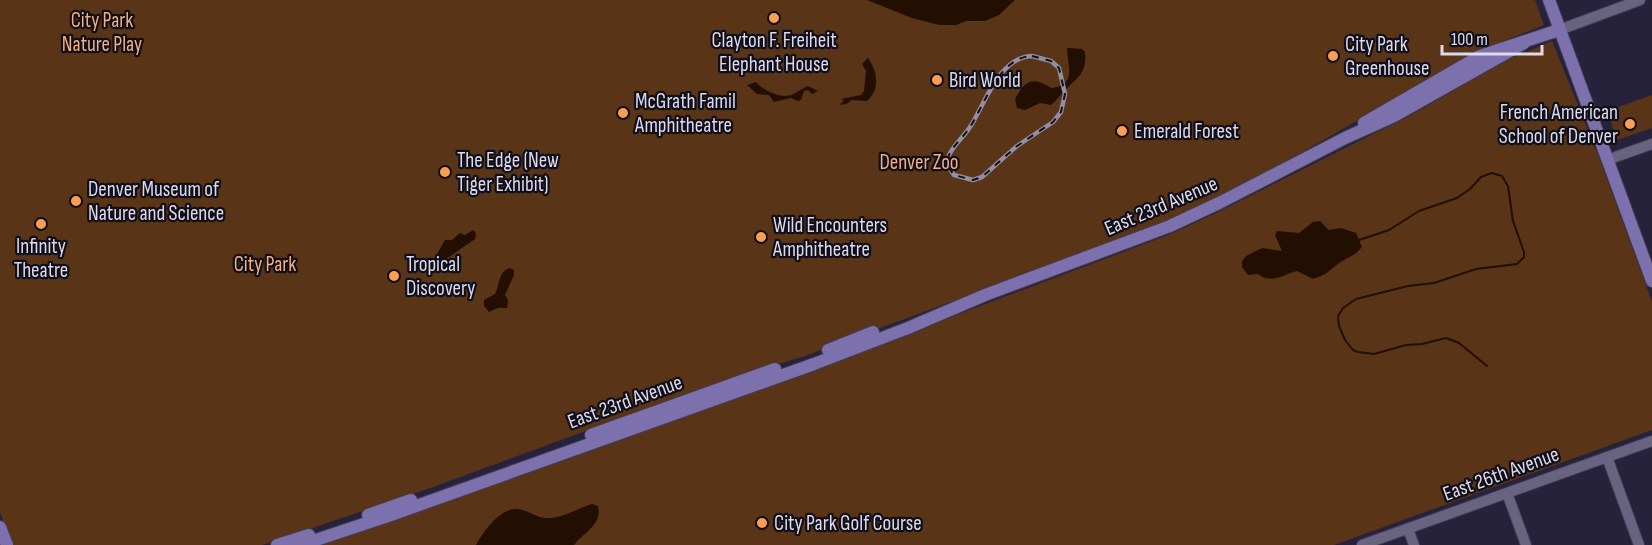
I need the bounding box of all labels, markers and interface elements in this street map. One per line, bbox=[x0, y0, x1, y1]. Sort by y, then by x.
park label: City Park Nature Play bbox=[62, 8, 142, 57]
marker: Clayton F. Freiheit Elephant House bbox=[767, 11, 781, 25]
scale bar bbox=[1442, 18, 1542, 56]
place label: Clayton F. Freiheit Elephant House bbox=[711, 28, 837, 77]
text: 100 m bbox=[1451, 29, 1488, 50]
place label: City Park Greenhouse bbox=[1345, 32, 1430, 81]
marker: City Park Greenhouse bbox=[1326, 49, 1340, 63]
place label: Bird World bbox=[949, 68, 1021, 93]
marker: Bird World bbox=[930, 73, 944, 87]
place label: McGrath Famil Amphitheatre bbox=[634, 89, 736, 138]
place label: French American School of Denver bbox=[1499, 100, 1618, 149]
marker: McGrath Famil Amphitheatre bbox=[616, 106, 630, 120]
marker: French American School of Denver bbox=[1623, 117, 1637, 131]
place label: Emerald Forest bbox=[1134, 119, 1239, 144]
marker: Emerald Forest bbox=[1115, 124, 1129, 138]
place label: The Edge (New Tiger Exhibit) bbox=[457, 148, 559, 197]
park label: Denver Zoo bbox=[879, 150, 959, 175]
marker: The Edge (New Tiger Exhibit) bbox=[438, 165, 452, 179]
street label: East 23rd Avenue bbox=[1101, 171, 1221, 241]
place label: Denver Museum of Nature and Science bbox=[88, 177, 224, 226]
marker: Denver Museum of Nature and Science bbox=[69, 194, 83, 208]
place label: Wild Encounters Amphitheatre bbox=[772, 213, 887, 262]
marker: Infinity Theatre bbox=[34, 217, 48, 231]
marker: Wild Encounters Amphitheatre bbox=[754, 230, 768, 244]
place label: Infinity Theatre bbox=[14, 234, 68, 283]
park label: City Park bbox=[234, 252, 296, 277]
place label: Tropical Discovery bbox=[406, 252, 475, 301]
marker: Tropical Discovery bbox=[387, 269, 401, 283]
street label: East 23rd Avenue bbox=[564, 370, 686, 434]
street label: East 26th Avenue bbox=[1440, 441, 1562, 507]
place label: City Park Golf Course bbox=[774, 511, 922, 536]
marker: City Park Golf Course bbox=[755, 516, 769, 530]

